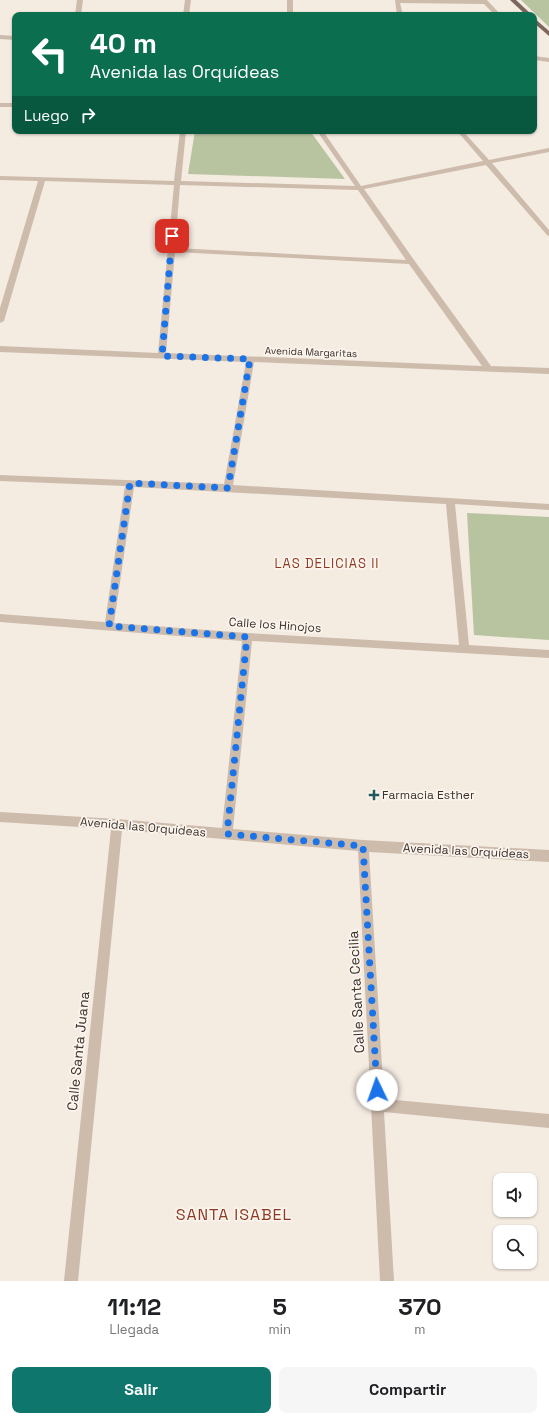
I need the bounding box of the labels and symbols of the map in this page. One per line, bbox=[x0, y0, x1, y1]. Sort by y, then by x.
pin bbox=[155, 219, 189, 253]
street label: Avenida Margaritas bbox=[265, 344, 357, 360]
district label: LAS DELICIAS II bbox=[274, 555, 380, 572]
street label: Calle los Hinojos bbox=[228, 614, 322, 636]
place label: Farmacia Esther bbox=[382, 787, 475, 803]
marker: Farmacia Esther bbox=[369, 790, 379, 800]
street label: Avenida las Orquídeas bbox=[79, 814, 207, 840]
street label: Avenida las Orquídeas bbox=[403, 840, 529, 862]
street label: Calle Santa Cecilia bbox=[344, 930, 368, 1054]
street label: Calle Santa Juana bbox=[63, 990, 93, 1112]
position arrow bbox=[356, 1069, 398, 1111]
district label: SANTA ISABEL bbox=[176, 1204, 292, 1225]

